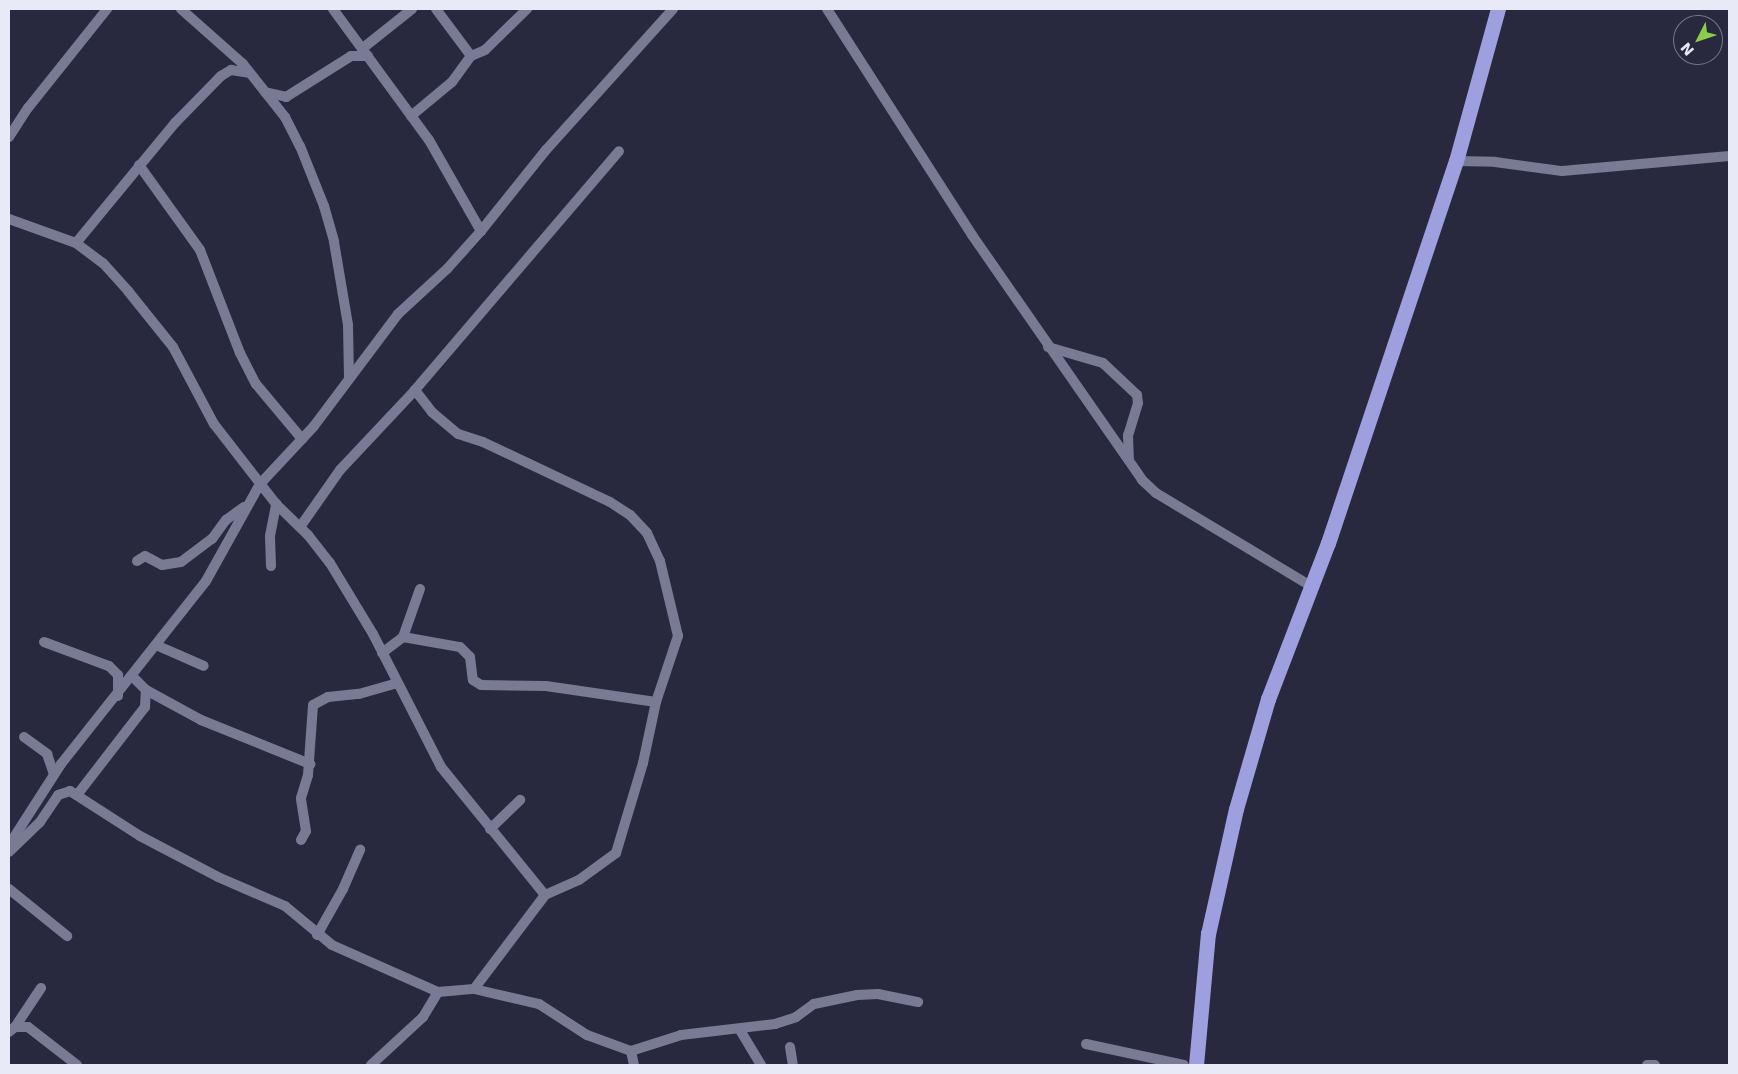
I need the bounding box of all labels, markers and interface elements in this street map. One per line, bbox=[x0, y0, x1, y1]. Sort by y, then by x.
north arrow bbox=[1673, 15, 1723, 65]
text: N bbox=[1678, 40, 1697, 59]

